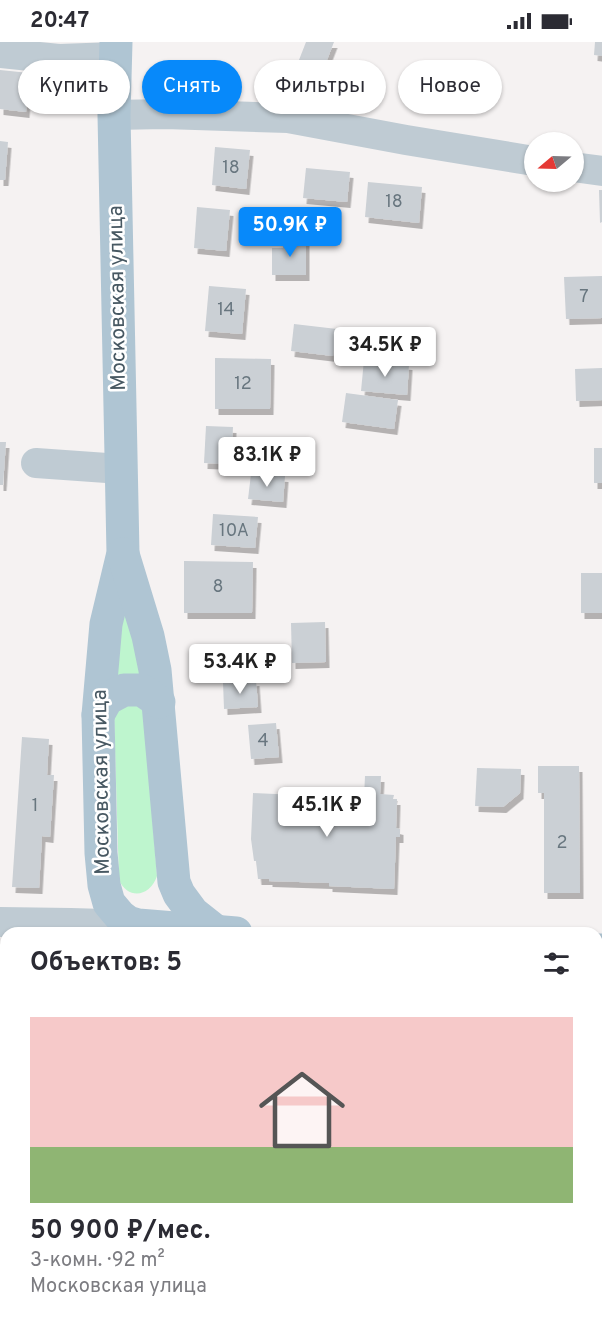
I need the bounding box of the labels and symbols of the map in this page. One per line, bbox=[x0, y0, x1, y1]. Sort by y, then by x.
north arrow bbox=[524, 132, 584, 192]
house number: 18 bbox=[222, 157, 240, 180]
house number: 18 bbox=[385, 191, 403, 214]
street label: Московская улица bbox=[103, 205, 133, 391]
pin: 50.9K ₽ bbox=[235, 207, 345, 258]
house number: 7 bbox=[579, 286, 589, 309]
house number: 14 bbox=[217, 299, 235, 322]
pin: 34.5K ₽ bbox=[330, 327, 440, 378]
house number: 12 bbox=[234, 373, 252, 396]
pin: 83.1K ₽ bbox=[212, 437, 322, 488]
house number: 10А bbox=[219, 520, 249, 543]
house number: 8 bbox=[213, 576, 224, 599]
pin: 53.4K ₽ bbox=[185, 644, 295, 695]
street label: Московская улица bbox=[87, 689, 117, 875]
house number: 4 bbox=[257, 730, 269, 753]
pin: 45.1K ₽ bbox=[272, 787, 382, 838]
house number: 1 bbox=[32, 795, 38, 818]
house number: 2 bbox=[556, 832, 568, 855]

